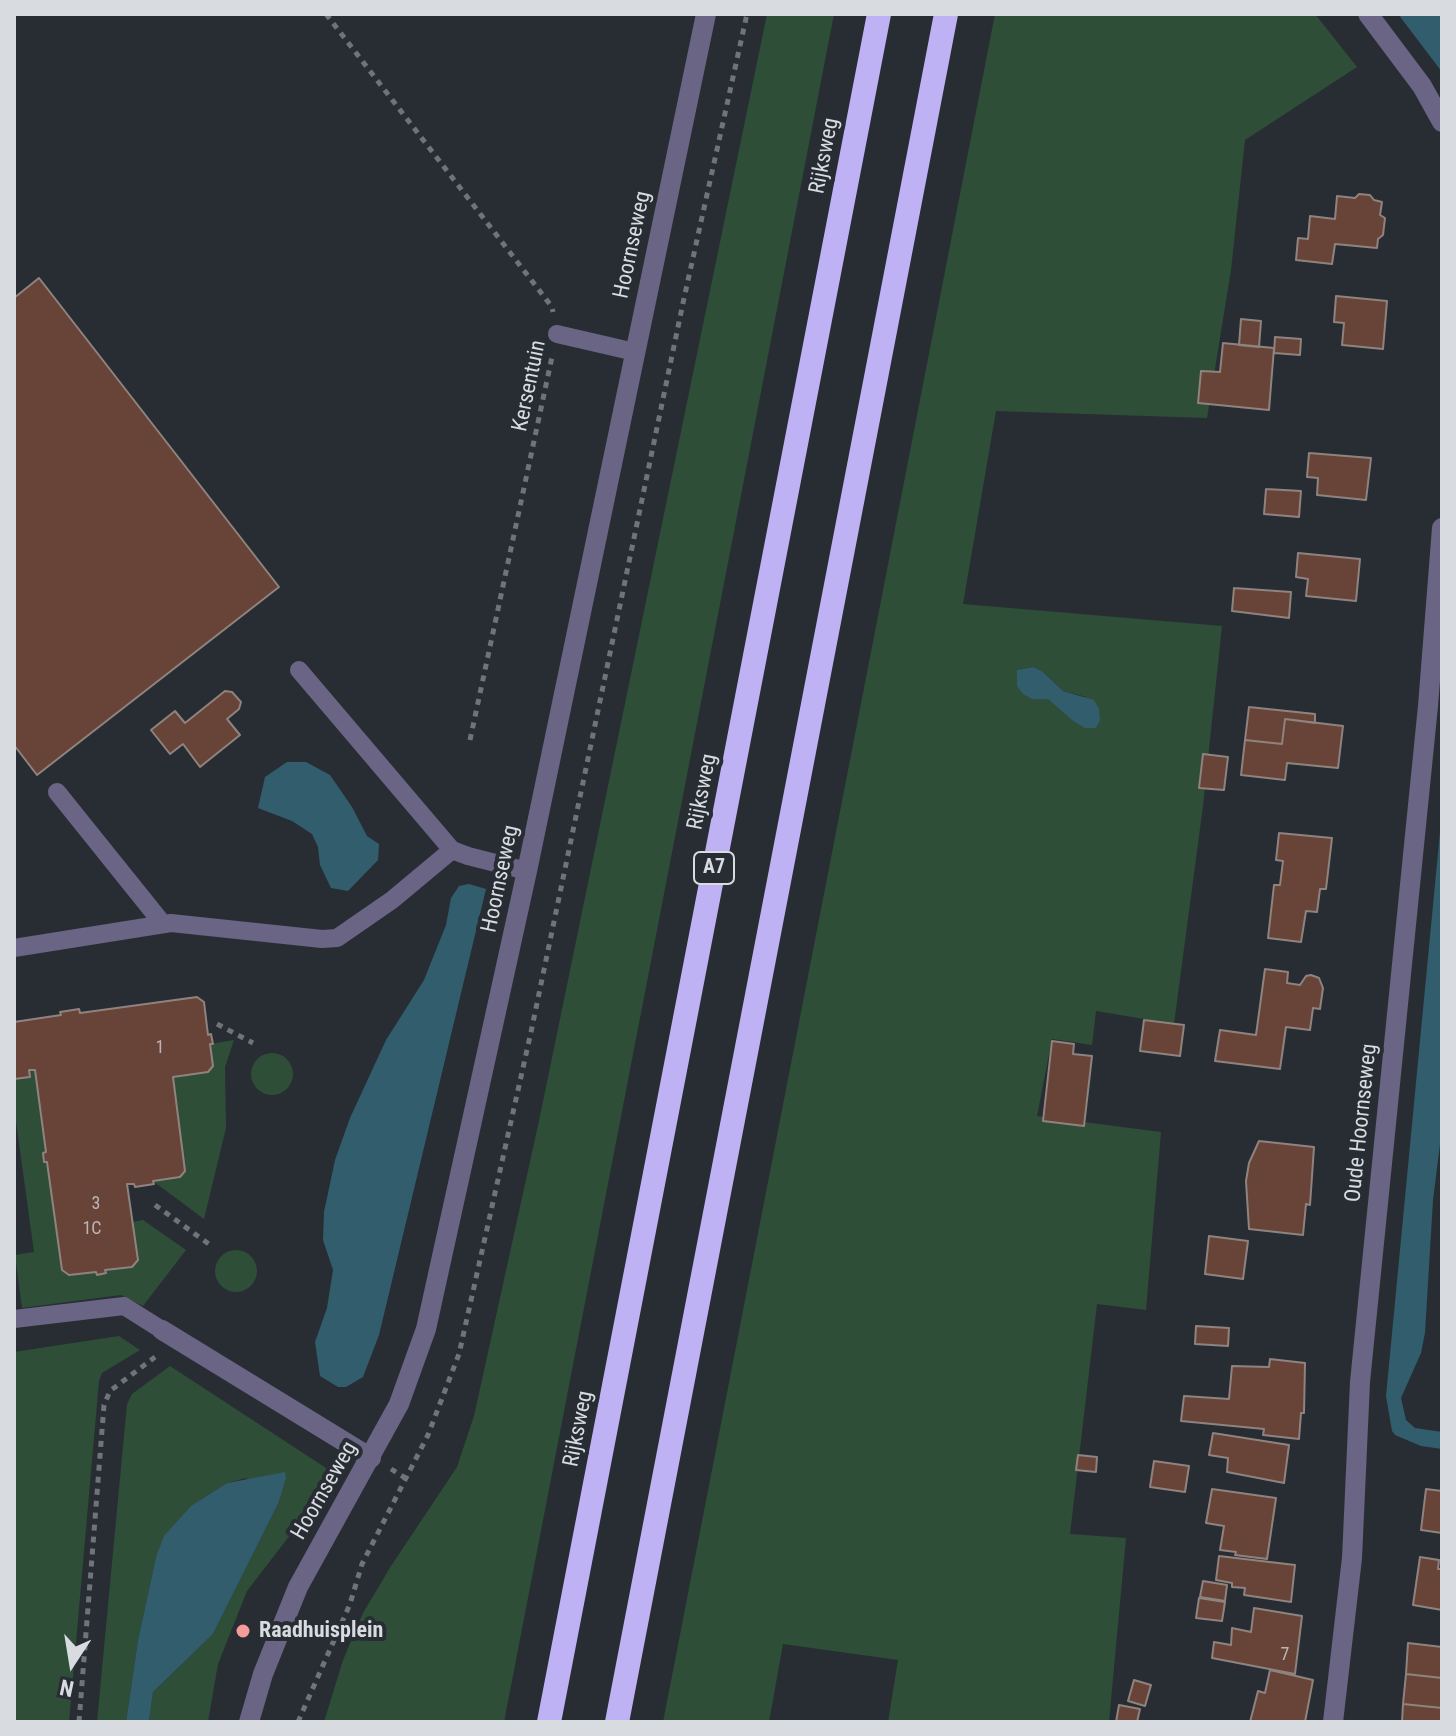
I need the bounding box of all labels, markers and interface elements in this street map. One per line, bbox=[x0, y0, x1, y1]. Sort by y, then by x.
street label: Rijksweg bbox=[805, 116, 845, 196]
street label: Hoornseweg bbox=[609, 189, 657, 301]
street label: Kersentuin bbox=[507, 338, 553, 434]
street label: Rijksweg bbox=[683, 752, 723, 832]
street label: Hoornseweg bbox=[477, 823, 525, 935]
road number: A7 bbox=[694, 852, 734, 884]
house number: 1 bbox=[156, 1037, 164, 1059]
street label: Oude Hoornseweg bbox=[1341, 1043, 1383, 1203]
house number: 3 bbox=[92, 1193, 100, 1215]
house number: 1C bbox=[82, 1218, 102, 1240]
street label: Rijksweg bbox=[559, 1389, 599, 1469]
street label: Hoornseweg bbox=[286, 1437, 364, 1545]
place label: Raadhuisplein bbox=[259, 1618, 383, 1644]
marker: Raadhuisplein bbox=[234, 1622, 252, 1640]
north arrow bbox=[32, 1624, 112, 1704]
house number: 7 bbox=[1281, 1644, 1289, 1666]
text: N bbox=[58, 1674, 76, 1702]

